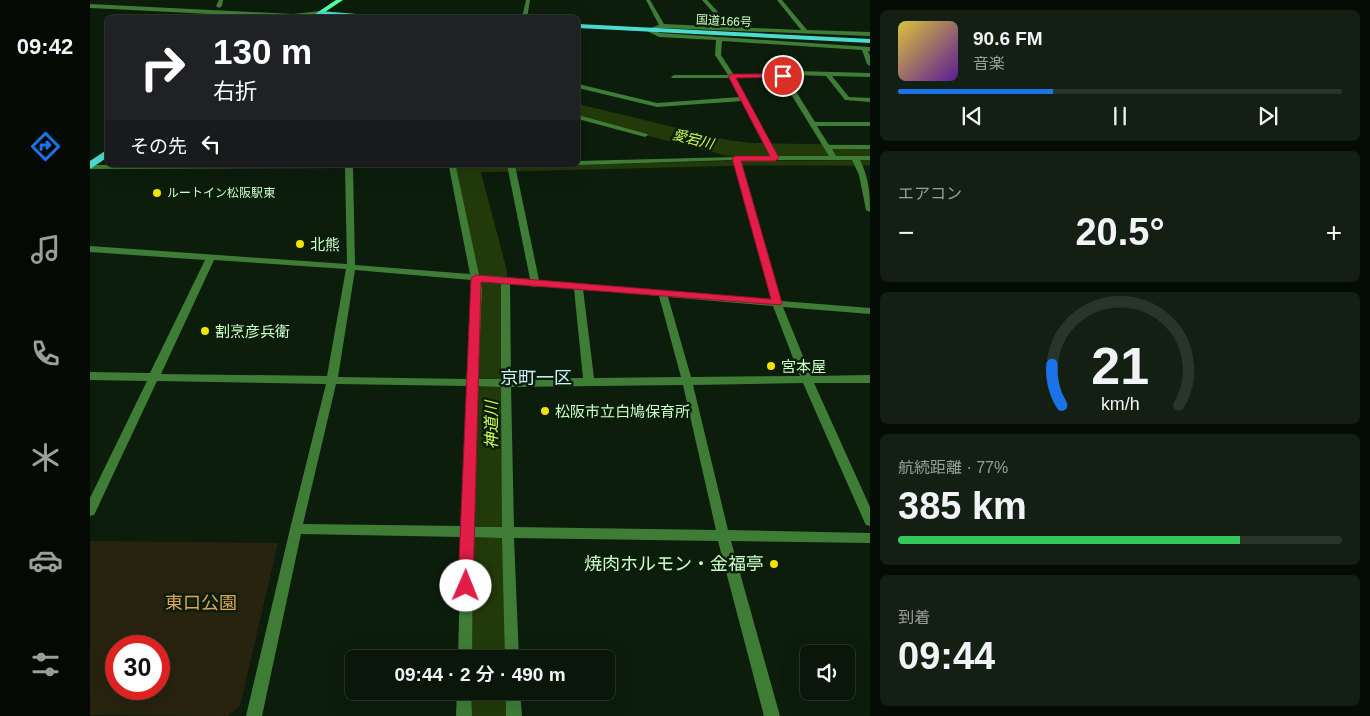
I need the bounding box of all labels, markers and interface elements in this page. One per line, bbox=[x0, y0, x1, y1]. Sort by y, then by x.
street label: 国道166号 bbox=[696, 13, 752, 29]
text: 90.6 FM bbox=[973, 28, 1043, 49]
text: 130 m bbox=[213, 32, 312, 71]
text: 09:42 bbox=[17, 34, 73, 59]
icon: right bbox=[130, 35, 195, 100]
pin bbox=[762, 55, 804, 97]
text: 音楽 bbox=[973, 55, 1005, 72]
icon: arrive bbox=[769, 62, 797, 90]
text: 右折 bbox=[213, 79, 257, 104]
icon: previous bbox=[958, 102, 986, 130]
icon: pause bbox=[1106, 102, 1134, 130]
icon: next bbox=[1254, 102, 1282, 130]
water label: 愛宕川 bbox=[671, 126, 717, 152]
icon: directions bbox=[28, 129, 63, 164]
icon: left bbox=[197, 130, 225, 158]
text: その先 bbox=[130, 136, 187, 157]
text: エアコン bbox=[898, 185, 962, 202]
place label: ルートイン松阪駅東 bbox=[167, 186, 275, 200]
marker: ルートイン松阪駅東 bbox=[151, 187, 163, 199]
text: 20.5° bbox=[1075, 211, 1165, 253]
text: − bbox=[898, 217, 914, 248]
text: + bbox=[1326, 217, 1342, 248]
icon: music bbox=[28, 232, 63, 267]
place label: 北熊 bbox=[310, 236, 340, 253]
marker: 北熊 bbox=[294, 238, 306, 250]
place label: 割烹彦兵衛 bbox=[215, 323, 290, 340]
marker: 割烹彦兵衛 bbox=[199, 325, 211, 337]
icon: phone bbox=[28, 336, 63, 371]
text: 21 bbox=[1091, 337, 1149, 395]
place label: 宮本屋 bbox=[781, 358, 826, 375]
marker: 宮本屋 bbox=[765, 360, 777, 372]
district label: 京町一区 bbox=[500, 368, 572, 388]
text: km/h bbox=[1101, 394, 1139, 414]
water label: 神道川 bbox=[483, 399, 500, 449]
place label: 松阪市立白鳩保育所 bbox=[555, 403, 690, 420]
marker: 松阪市立白鳩保育所 bbox=[539, 405, 551, 417]
icon: climate bbox=[28, 440, 63, 475]
text: 航続距離 · 77% bbox=[898, 459, 1008, 476]
text: 385 km bbox=[898, 485, 1027, 527]
icon: car bbox=[28, 543, 63, 578]
place label: 焼肉ホルモン・金福亭 bbox=[584, 554, 764, 574]
marker: 焼肉ホルモン・金福亭 bbox=[768, 558, 780, 570]
position arrow bbox=[439, 559, 491, 611]
park label: 東口公園 bbox=[165, 593, 237, 613]
text: 到着 bbox=[898, 609, 930, 626]
speed limit sign: 30 bbox=[105, 635, 170, 700]
text: 09:44 bbox=[898, 635, 995, 677]
map controls bbox=[800, 645, 855, 700]
button: sound bbox=[800, 645, 855, 700]
icon: filters bbox=[28, 647, 63, 682]
text: 09:44 · 2 分 · 490 m bbox=[394, 664, 566, 685]

